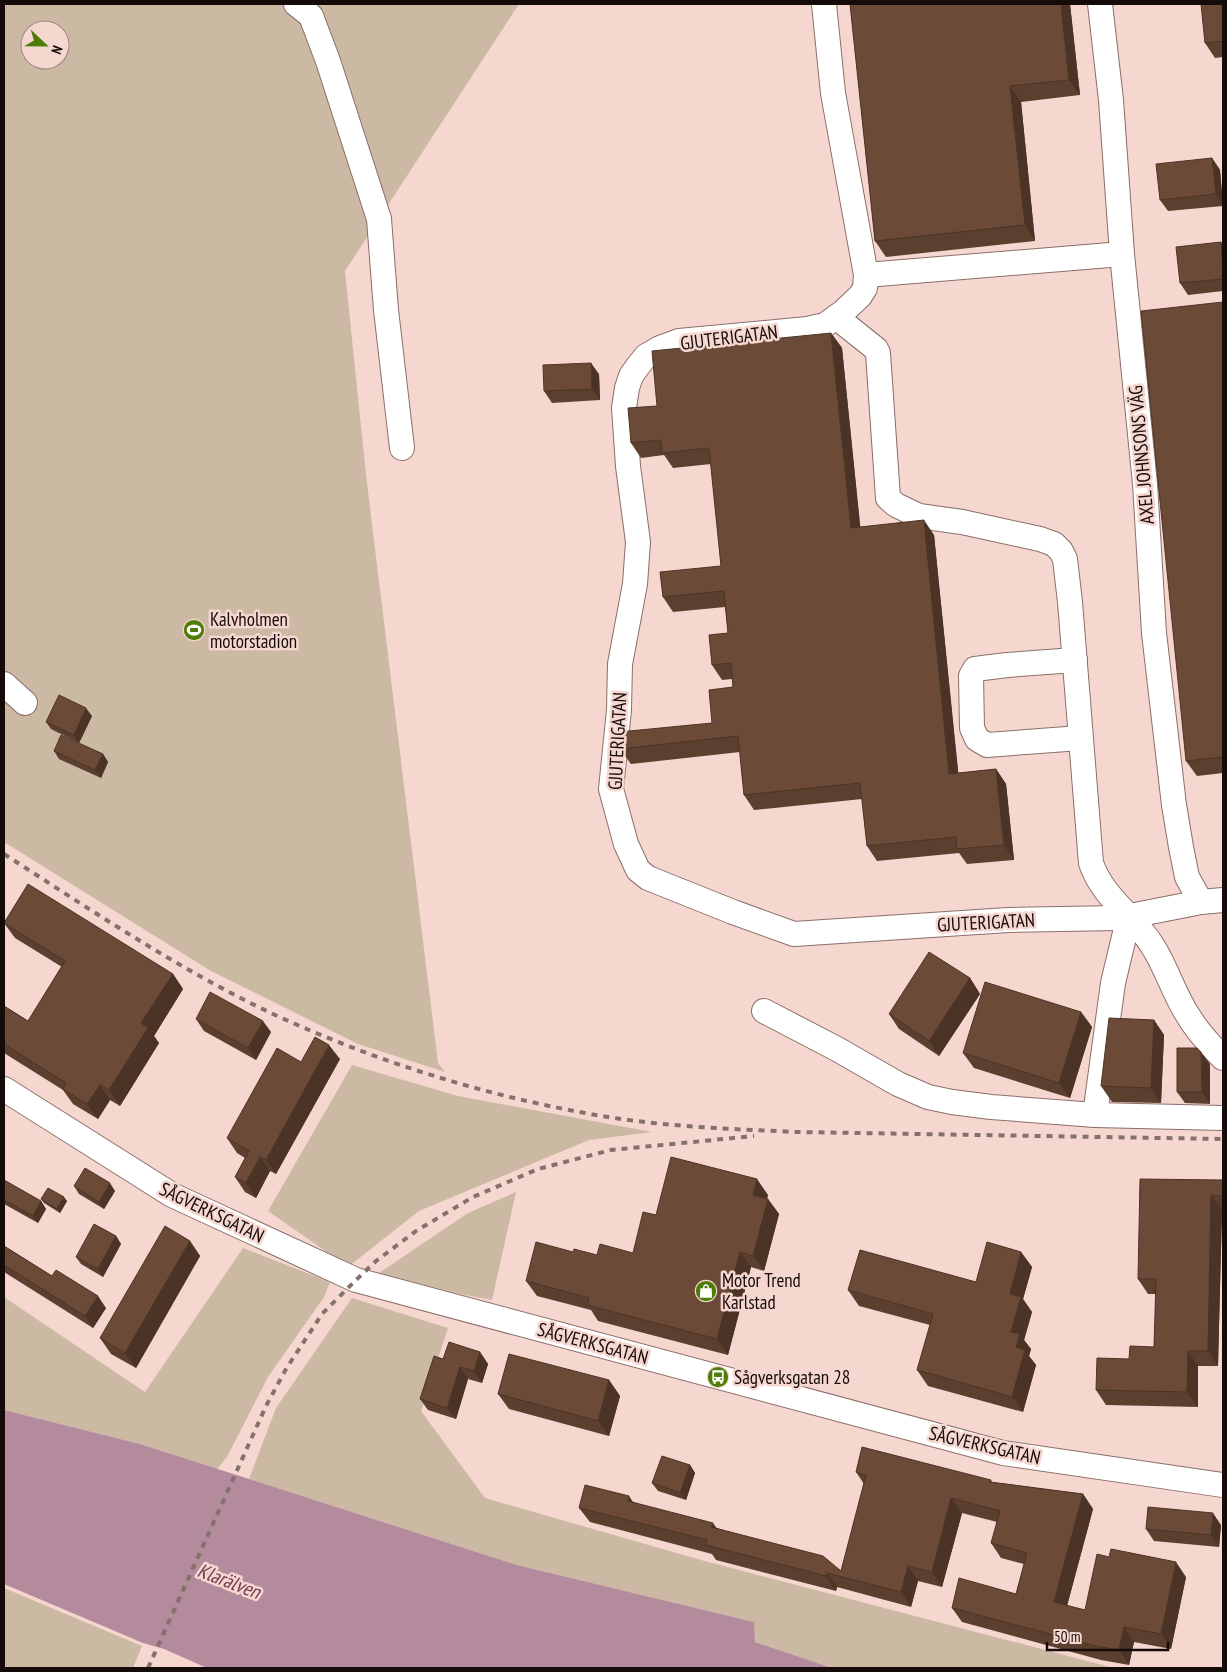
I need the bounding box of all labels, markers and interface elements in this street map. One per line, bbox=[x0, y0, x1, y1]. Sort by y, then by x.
north arrow bbox=[20, 20, 70, 70]
text: N bbox=[47, 43, 67, 57]
street label: GJUTERIGATAN bbox=[679, 319, 779, 355]
street label: AXEL JOHNSONS VÄG bbox=[1123, 385, 1159, 525]
place label: Kalvholmen motorstadion bbox=[210, 607, 297, 653]
sports icon: Kalvholmen motorstadion bbox=[182, 618, 206, 642]
street label: GJUTERIGATAN bbox=[602, 691, 632, 791]
street label: GJUTERIGATAN bbox=[936, 907, 1036, 937]
street label: SÅGVERKSGATAN bbox=[156, 1176, 268, 1248]
place label: Motor Trend Karlstad bbox=[722, 1268, 801, 1314]
shop icon: Motor Trend Karlstad bbox=[694, 1279, 718, 1303]
street label: SÅGVERKSGATAN bbox=[535, 1317, 651, 1369]
bus stop icon: Sågverksgatan 28 bbox=[706, 1365, 730, 1389]
place label: Sågverksgatan 28 bbox=[734, 1365, 850, 1389]
street label: SÅGVERKSGATAN bbox=[927, 1421, 1043, 1469]
water label: Klarälven bbox=[194, 1557, 265, 1605]
scale bar bbox=[1047, 1620, 1168, 1652]
text: 50 m bbox=[1054, 1627, 1080, 1646]

